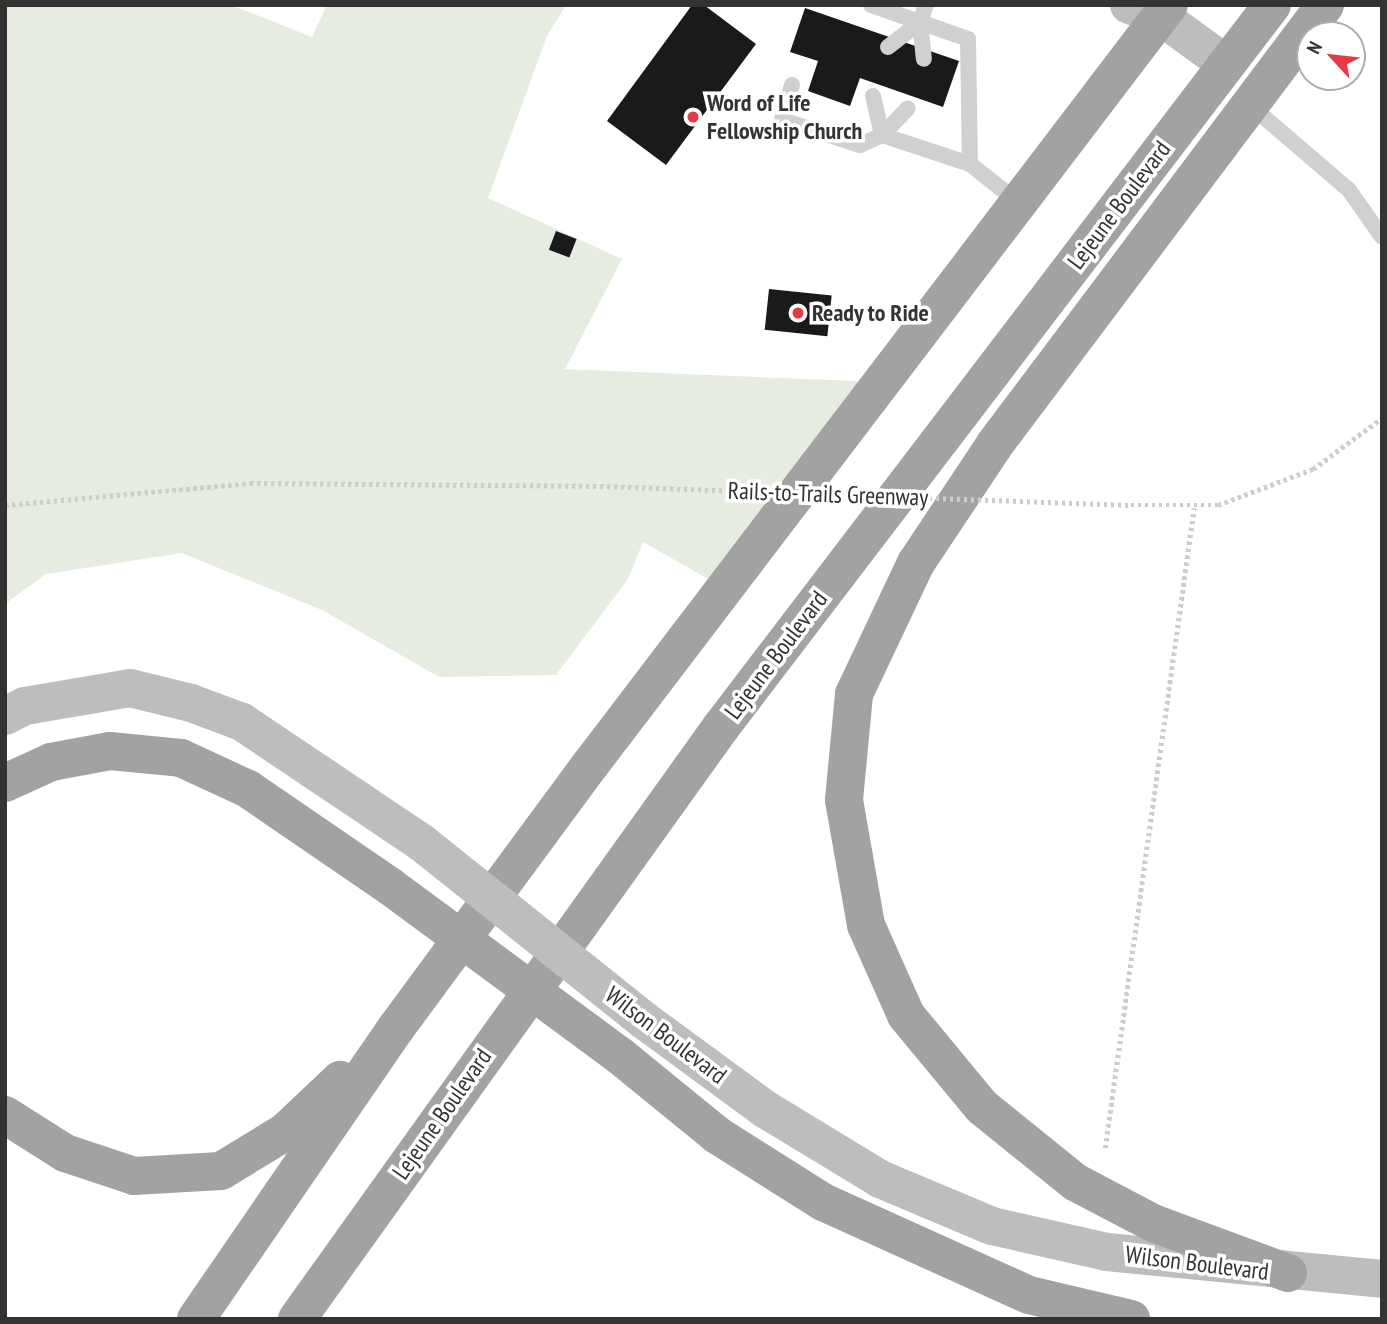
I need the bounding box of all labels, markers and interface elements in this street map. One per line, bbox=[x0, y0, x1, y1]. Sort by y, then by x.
north arrow bbox=[1296, 21, 1366, 91]
text: N bbox=[1301, 37, 1327, 57]
place label: Word of Life Fellowship Church bbox=[707, 89, 863, 145]
marker: Word of Life Fellowship Church bbox=[685, 109, 701, 125]
street label: Lejeune Boulevard bbox=[1061, 135, 1177, 275]
place label: Ready to Ride bbox=[812, 299, 930, 327]
marker: Ready to Ride bbox=[790, 305, 806, 321]
street label: Rails-to-Trails Greenway bbox=[727, 476, 929, 512]
street label: Lejeune Boulevard bbox=[718, 585, 834, 725]
street label: Wilson Boulevard bbox=[600, 980, 732, 1090]
street label: Lejeune Boulevard bbox=[386, 1043, 498, 1185]
street label: Wilson Boulevard bbox=[1124, 1240, 1270, 1286]

